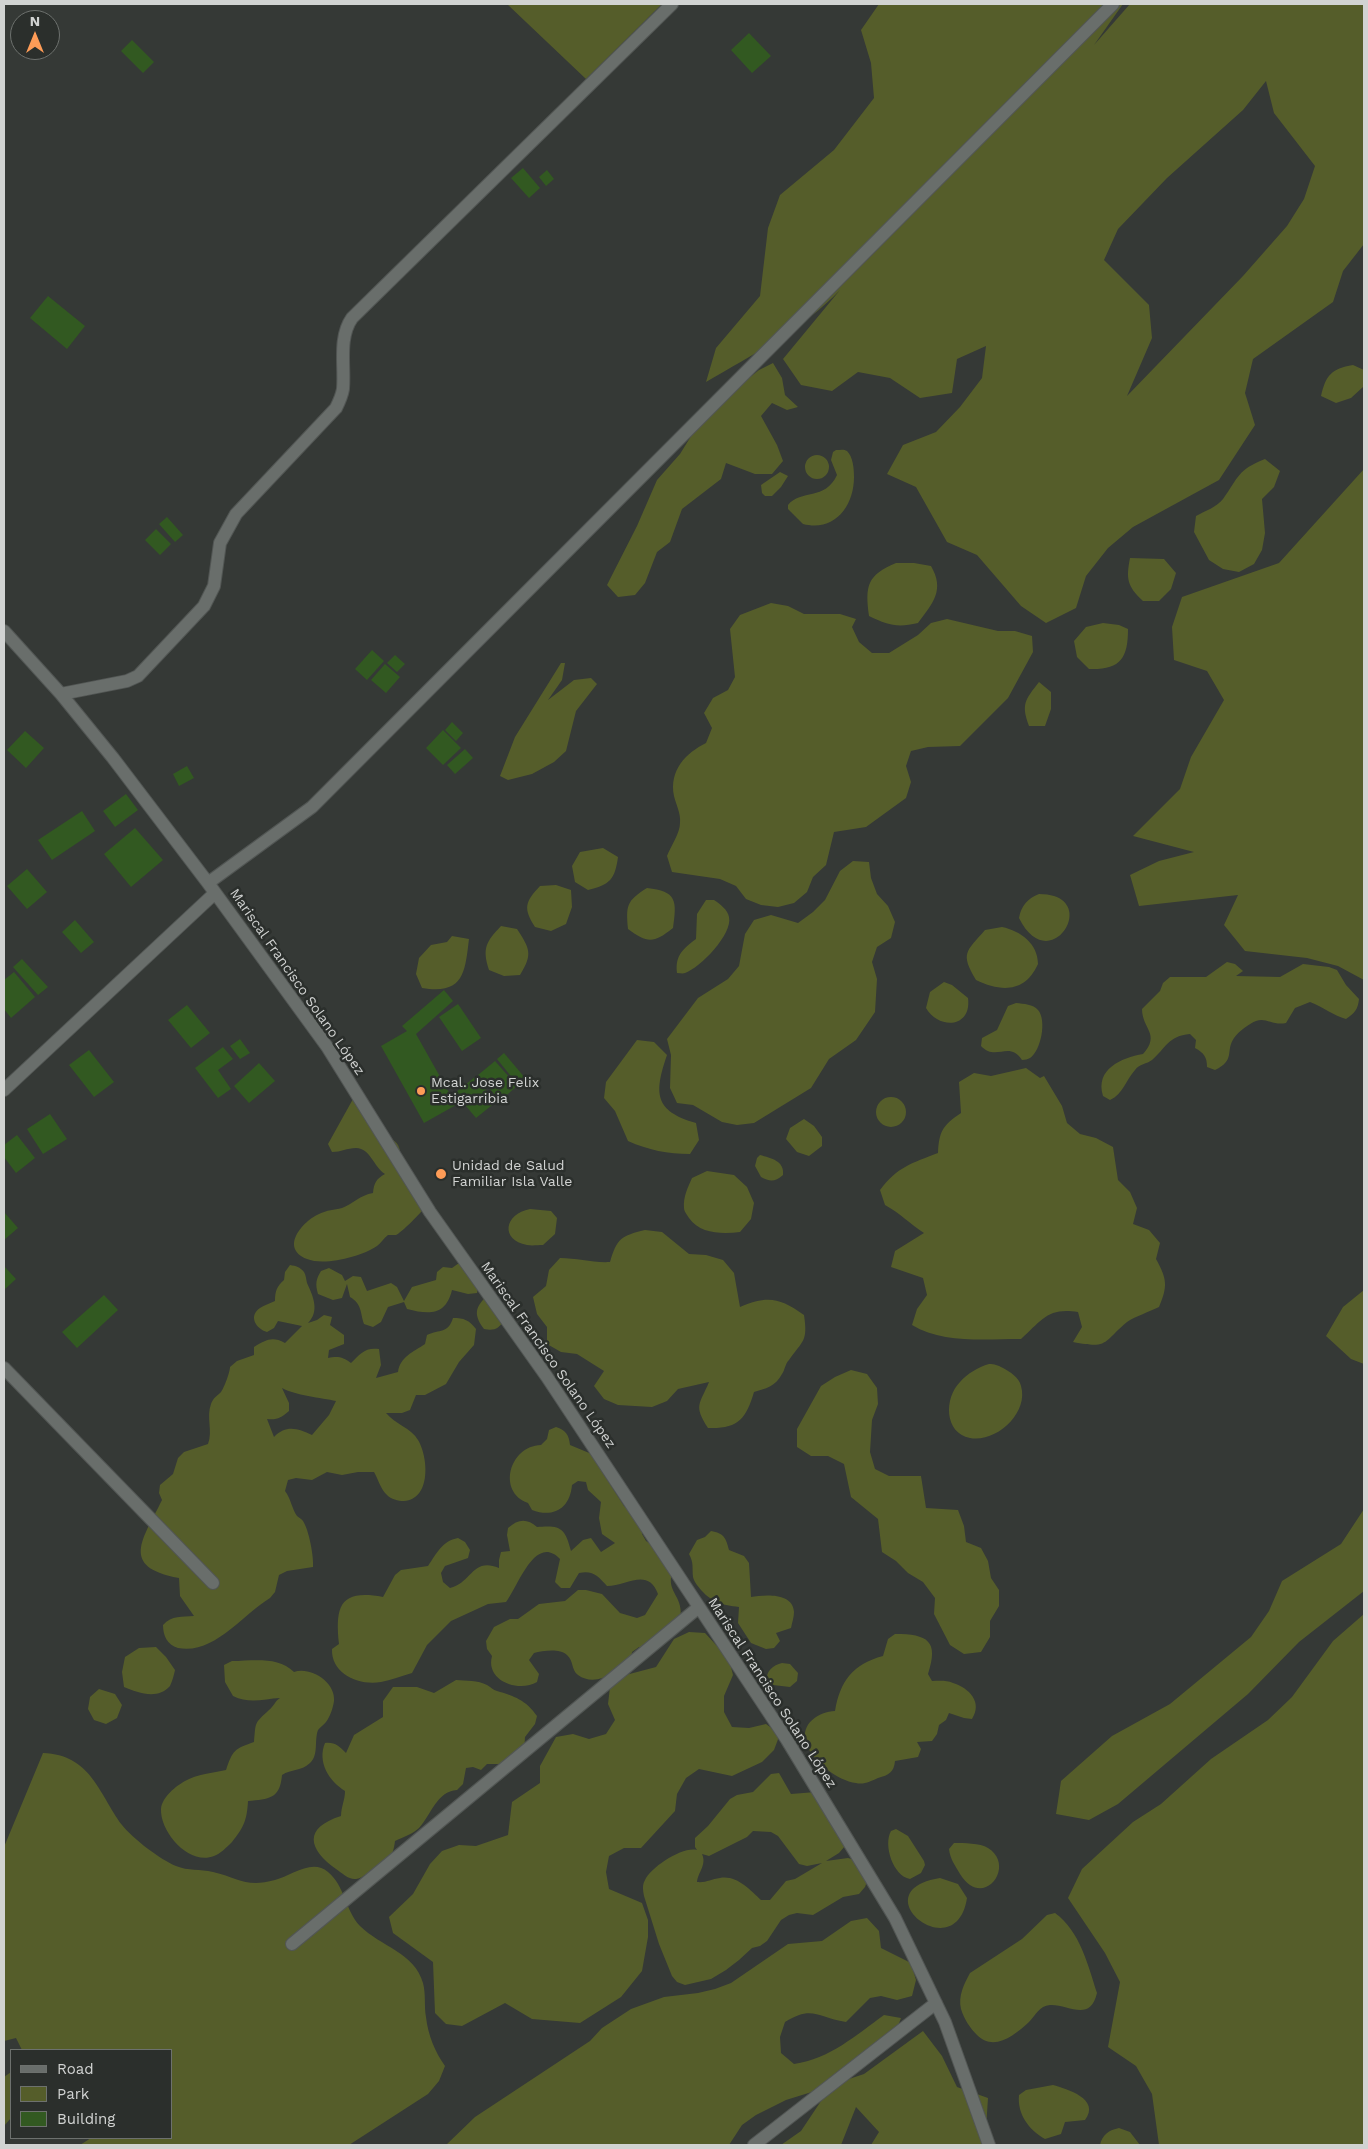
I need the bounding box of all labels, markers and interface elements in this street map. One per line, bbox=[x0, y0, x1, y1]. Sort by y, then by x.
north arrow bbox=[10, 10, 60, 60]
text: N bbox=[30, 13, 40, 29]
street label: Mariscal Francisco Solano López bbox=[226, 886, 368, 1078]
place label: Mcal. Jose Felix Estigarribia bbox=[431, 1075, 539, 1108]
marker: Mcal. Jose Felix Estigarribia bbox=[415, 1085, 427, 1097]
place label: Unidad de Salud Familiar Isla Valle bbox=[452, 1158, 572, 1190]
marker: Unidad de Salud Familiar Isla Valle bbox=[434, 1167, 448, 1181]
street label: Mariscal Francisco Solano López bbox=[477, 1259, 619, 1451]
street label: Mariscal Francisco Solano López bbox=[704, 1595, 840, 1791]
legend bbox=[10, 2049, 172, 2139]
text: Road bbox=[57, 2060, 94, 2078]
text: Park bbox=[57, 2085, 89, 2103]
text: Building bbox=[57, 2110, 115, 2128]

